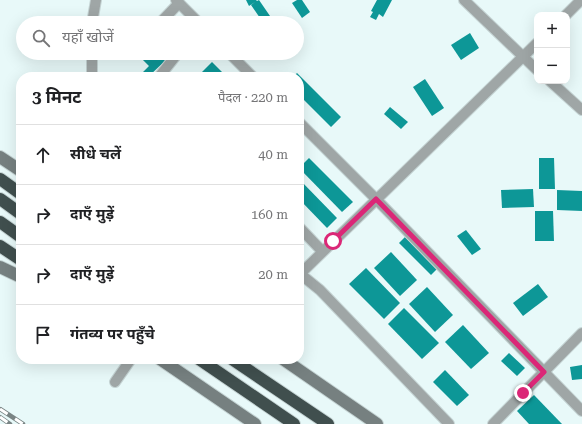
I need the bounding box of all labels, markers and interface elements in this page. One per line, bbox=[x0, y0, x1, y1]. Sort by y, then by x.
map controls bbox=[534, 12, 570, 84]
button: + bbox=[534, 12, 570, 48]
search box bbox=[16, 16, 304, 60]
icon: search bbox=[30, 27, 52, 49]
text: यहाँ खोजें bbox=[62, 28, 114, 46]
button: − bbox=[534, 48, 570, 84]
text: 3 मिनट bbox=[32, 87, 82, 107]
text: पैदल · 220 m bbox=[218, 90, 288, 105]
icon: ahead bbox=[32, 144, 54, 166]
text: सीधे चलें bbox=[70, 145, 121, 163]
text: 40 m bbox=[258, 147, 288, 162]
icon: right bbox=[32, 204, 54, 226]
text: दाएँ मुड़ें bbox=[70, 205, 114, 223]
text: 160 m bbox=[251, 207, 288, 222]
route start bbox=[324, 232, 342, 250]
icon: right bbox=[32, 264, 54, 286]
text: दाएँ मुड़ें bbox=[70, 265, 114, 283]
text: 20 m bbox=[258, 267, 288, 282]
icon: arrive bbox=[32, 324, 54, 346]
text: गंतव्य पर पहुँचे bbox=[70, 325, 155, 343]
route end bbox=[514, 384, 532, 402]

